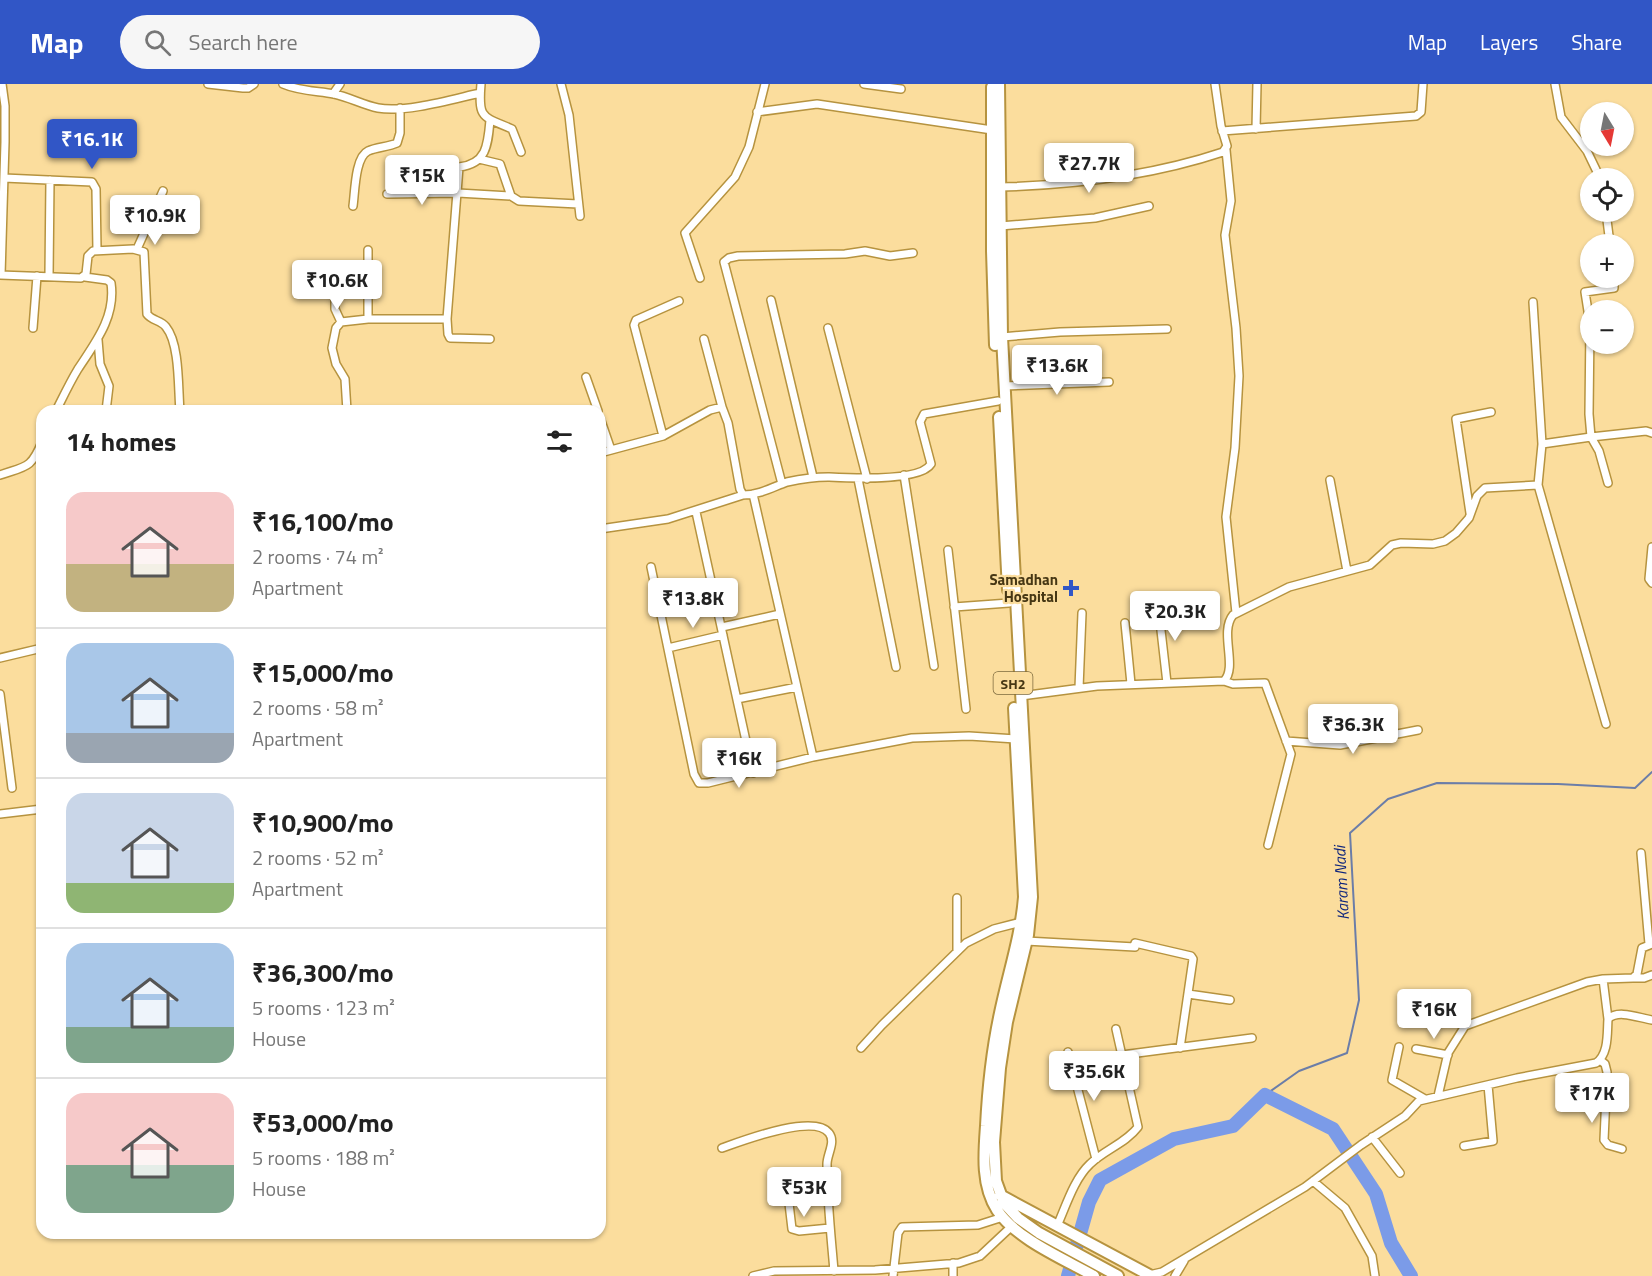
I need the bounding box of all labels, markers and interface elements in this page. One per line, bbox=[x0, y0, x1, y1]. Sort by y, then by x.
search box bbox=[120, 15, 540, 69]
text: Map bbox=[30, 21, 84, 64]
text: Search here bbox=[189, 25, 298, 59]
icon: search bbox=[141, 26, 174, 59]
text: Map bbox=[1408, 26, 1447, 58]
text: Layers bbox=[1480, 26, 1538, 58]
text: Share bbox=[1571, 26, 1622, 58]
north arrow bbox=[1580, 102, 1634, 156]
map controls bbox=[1580, 102, 1634, 354]
pin: ₹16.1K bbox=[43, 119, 141, 170]
text: ₹16.1K bbox=[61, 123, 123, 154]
pin: ₹27.7K bbox=[1040, 143, 1138, 194]
text: ₹27.7K bbox=[1058, 147, 1120, 178]
pin: ₹15K bbox=[386, 155, 458, 206]
text: ₹15K bbox=[399, 159, 445, 190]
button: locate bbox=[1580, 168, 1634, 222]
pin: ₹10.9K bbox=[106, 195, 204, 246]
text: ₹10.9K bbox=[124, 199, 186, 230]
button: + bbox=[1580, 234, 1634, 288]
pin: ₹10.6K bbox=[288, 260, 386, 311]
text: ₹10.6K bbox=[306, 264, 368, 295]
button: − bbox=[1580, 300, 1634, 354]
pin: ₹13.6K bbox=[1008, 345, 1106, 396]
text: ₹13.6K bbox=[1026, 349, 1088, 380]
text: 14 homes bbox=[66, 422, 176, 461]
icon: filters bbox=[543, 425, 576, 458]
text: ₹16,100/mo bbox=[252, 502, 394, 541]
icon: home bbox=[114, 516, 186, 588]
text: 2 rooms · 74 m² bbox=[252, 541, 384, 572]
place label: Samadhan Hospital bbox=[989, 568, 1058, 608]
text: Apartment bbox=[252, 572, 343, 603]
pin: ₹13.8K bbox=[644, 578, 742, 629]
marker: Samadhan Hospital bbox=[1062, 579, 1080, 597]
text: ₹13.8K bbox=[662, 582, 724, 613]
pin: ₹20.3K bbox=[1126, 591, 1224, 642]
text: ₹20.3K bbox=[1144, 595, 1206, 626]
text: ₹15,000/mo bbox=[252, 653, 394, 692]
icon: home bbox=[114, 667, 186, 739]
road number: SH2 bbox=[994, 672, 1032, 694]
text: 2 rooms · 58 m² bbox=[252, 692, 384, 723]
pin: ₹36.3K bbox=[1304, 704, 1402, 755]
text: ₹36.3K bbox=[1322, 708, 1384, 739]
text: Apartment bbox=[252, 723, 343, 754]
pin: ₹16K bbox=[703, 738, 775, 789]
text: ₹16K bbox=[716, 742, 762, 773]
text: ₹10,900/mo bbox=[252, 803, 394, 842]
icon: home bbox=[114, 817, 186, 889]
text: 2 rooms · 52 m² bbox=[252, 842, 384, 873]
water label: Karam Nadi bbox=[1327, 844, 1355, 921]
text: Apartment bbox=[252, 873, 343, 904]
text: ₹36,300/mo bbox=[252, 953, 394, 992]
icon: home bbox=[114, 967, 186, 1039]
pin: ₹16K bbox=[1398, 989, 1470, 1040]
text: 5 rooms · 123 m² bbox=[252, 992, 395, 1023]
text: ₹16K bbox=[1411, 993, 1457, 1024]
text: House bbox=[252, 1023, 306, 1054]
pin: ₹35.6K bbox=[1045, 1051, 1143, 1102]
text: ₹35.6K bbox=[1063, 1055, 1125, 1086]
pin: ₹17K bbox=[1556, 1073, 1628, 1124]
text: ₹17K bbox=[1569, 1077, 1615, 1108]
text: ₹53,000/mo bbox=[252, 1103, 394, 1142]
icon: home bbox=[114, 1117, 186, 1189]
text: 5 rooms · 188 m² bbox=[252, 1142, 395, 1173]
pin: ₹53K bbox=[768, 1167, 840, 1218]
text: ₹53K bbox=[781, 1171, 827, 1202]
text: House bbox=[252, 1173, 306, 1204]

